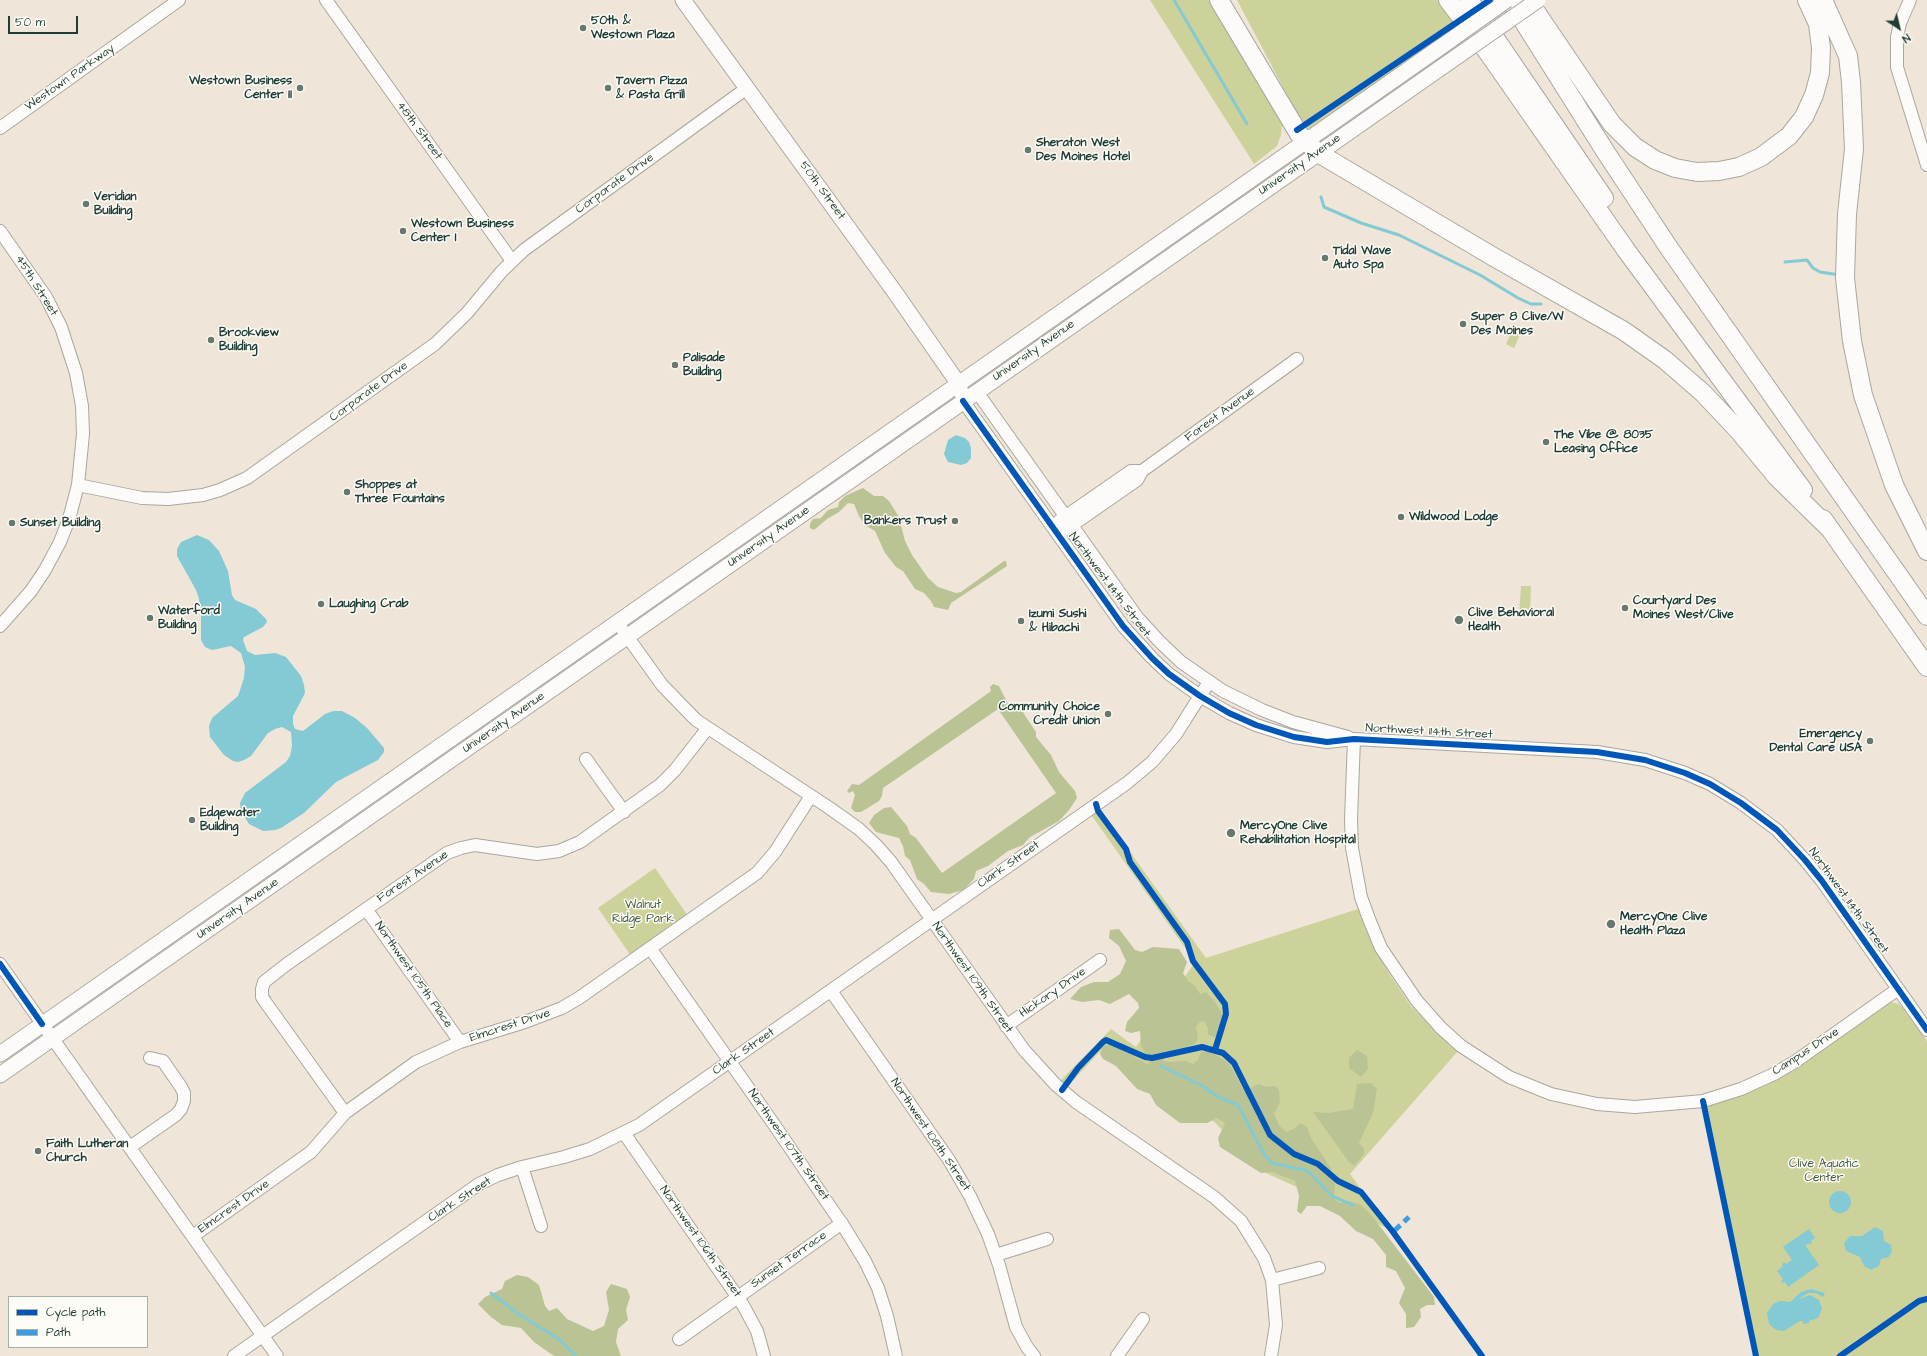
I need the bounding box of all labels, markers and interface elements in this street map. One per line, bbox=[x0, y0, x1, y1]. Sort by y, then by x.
scale bar bbox=[10, 8, 80, 34]
north arrow bbox=[1879, 8, 1919, 48]
text: 50 m bbox=[15, 14, 45, 31]
place label: 50th & Westown Plaza bbox=[591, 14, 675, 42]
marker: 50th & Westown Plaza bbox=[578, 23, 588, 33]
text: N bbox=[1899, 30, 1913, 46]
street label: Westown Parkway bbox=[22, 42, 118, 114]
place label: Westown Business Center II bbox=[189, 74, 292, 102]
place label: Tavern Pizza & Pasta Grill bbox=[616, 74, 687, 102]
marker: Westown Business Center II bbox=[295, 83, 305, 93]
marker: Tavern Pizza & Pasta Grill bbox=[603, 83, 613, 93]
street label: 48th Street bbox=[393, 99, 445, 163]
street label: University Avenue bbox=[1256, 131, 1344, 199]
place label: Sheraton West Des Moines Hotel bbox=[1036, 136, 1130, 164]
marker: Sheraton West Des Moines Hotel bbox=[1023, 145, 1033, 155]
street label: Corporate Drive bbox=[573, 151, 657, 217]
street label: 50th Street bbox=[796, 159, 848, 223]
place label: Veridian Building bbox=[94, 190, 137, 218]
marker: Veridian Building bbox=[81, 199, 91, 209]
place label: Westown Business Center I bbox=[411, 217, 514, 245]
marker: Westown Business Center I bbox=[398, 226, 408, 236]
place label: Tidal Wave Auto Spa bbox=[1333, 244, 1391, 272]
street label: 45th Street bbox=[12, 253, 60, 319]
marker: Tidal Wave Auto Spa bbox=[1320, 253, 1330, 263]
place label: Super 8 Clive/W Des Moines bbox=[1471, 310, 1564, 338]
street label: University Avenue bbox=[990, 317, 1078, 385]
marker: Super 8 Clive/W Des Moines bbox=[1458, 319, 1468, 329]
place label: Brookview Building bbox=[219, 326, 279, 354]
marker: Brookview Building bbox=[206, 335, 216, 345]
place label: Palisade Building bbox=[683, 351, 725, 379]
street label: Corporate Drive bbox=[327, 359, 411, 425]
marker: Palisade Building bbox=[670, 360, 680, 370]
street label: Forest Avenue bbox=[1182, 385, 1258, 445]
place label: The Vibe @ 8035 Leasing Office bbox=[1554, 428, 1653, 456]
marker: The Vibe @ 8035 Leasing Office bbox=[1541, 437, 1551, 447]
place label: Shoppes at Three Fountains bbox=[355, 478, 445, 506]
marker: Shoppes at Three Fountains bbox=[342, 487, 352, 497]
street label: University Avenue bbox=[725, 503, 813, 571]
place label: Wildwood Lodge bbox=[1409, 510, 1498, 524]
marker: Wildwood Lodge bbox=[1396, 512, 1406, 522]
place label: Bankers Trust bbox=[864, 514, 947, 528]
place label: Sunset Building bbox=[20, 516, 100, 530]
marker: Bankers Trust bbox=[950, 516, 960, 526]
marker: Sunset Building bbox=[7, 518, 17, 528]
street label: Northwest 114th Street bbox=[1065, 530, 1153, 640]
place label: Courtyard Des Moines West/Clive bbox=[1633, 594, 1734, 622]
place label: Laughing Crab bbox=[329, 597, 408, 611]
marker: Laughing Crab bbox=[316, 599, 326, 609]
marker: Courtyard Des Moines West/Clive bbox=[1620, 603, 1630, 613]
place label: Waterford Building bbox=[158, 604, 220, 632]
place label: Clive Behavioral Health bbox=[1468, 606, 1554, 634]
place label: Izumi Sushi & Hibachi bbox=[1029, 607, 1086, 635]
marker: Waterford Building bbox=[145, 613, 155, 623]
marker: Clive Behavioral Health bbox=[1453, 614, 1465, 626]
marker: Izumi Sushi & Hibachi bbox=[1016, 616, 1026, 626]
street label: University Avenue bbox=[460, 689, 548, 757]
place label: Community Choice Credit Union bbox=[999, 700, 1100, 728]
marker: Community Choice Credit Union bbox=[1103, 709, 1113, 719]
street label: Northwest 114th Street bbox=[1365, 721, 1493, 743]
place label: Emergency Dental Care USA bbox=[1769, 727, 1862, 755]
marker: Emergency Dental Care USA bbox=[1865, 736, 1875, 746]
place label: Edgewater Building bbox=[200, 806, 260, 834]
marker: Edgewater Building bbox=[187, 815, 197, 825]
place label: MercyOne Clive Rehabilitation Hospital bbox=[1240, 819, 1356, 847]
marker: MercyOne Clive Rehabilitation Hospital bbox=[1225, 827, 1237, 839]
street label: Clark Street bbox=[975, 838, 1043, 892]
street label: Northwest 114th Street bbox=[1805, 845, 1891, 957]
street label: Forest Avenue bbox=[375, 848, 451, 906]
street label: University Avenue bbox=[194, 875, 282, 943]
park label: Walnut Ridge Park bbox=[612, 898, 674, 926]
place label: MercyOne Clive Health Plaza bbox=[1620, 910, 1707, 938]
marker: MercyOne Clive Health Plaza bbox=[1605, 918, 1617, 930]
street label: Northwest 105th Place bbox=[371, 919, 455, 1031]
street label: Northwest 109th Street bbox=[928, 920, 1016, 1036]
street label: Hickory Drive bbox=[1017, 965, 1089, 1021]
street label: Elmcrest Drive bbox=[468, 1006, 552, 1046]
street label: Clark Street bbox=[710, 1025, 778, 1079]
street label: Campus Drive bbox=[1770, 1025, 1842, 1079]
street label: Northwest 108th Street bbox=[887, 1076, 973, 1194]
street label: Northwest 107th Street bbox=[744, 1087, 832, 1203]
place label: Faith Lutheran Church bbox=[46, 1137, 128, 1165]
marker: Faith Lutheran Church bbox=[33, 1146, 43, 1156]
park label: Clive Aquatic Center bbox=[1789, 1157, 1859, 1185]
street label: Clark Street bbox=[426, 1174, 494, 1226]
street label: Elmcrest Drive bbox=[196, 1177, 272, 1237]
street label: Northwest 106th Street bbox=[656, 1183, 744, 1301]
street label: Sunset Terrace bbox=[748, 1228, 830, 1292]
legend bbox=[8, 1296, 148, 1348]
text: Cycle path bbox=[46, 1304, 105, 1321]
text: Path bbox=[46, 1324, 71, 1341]

